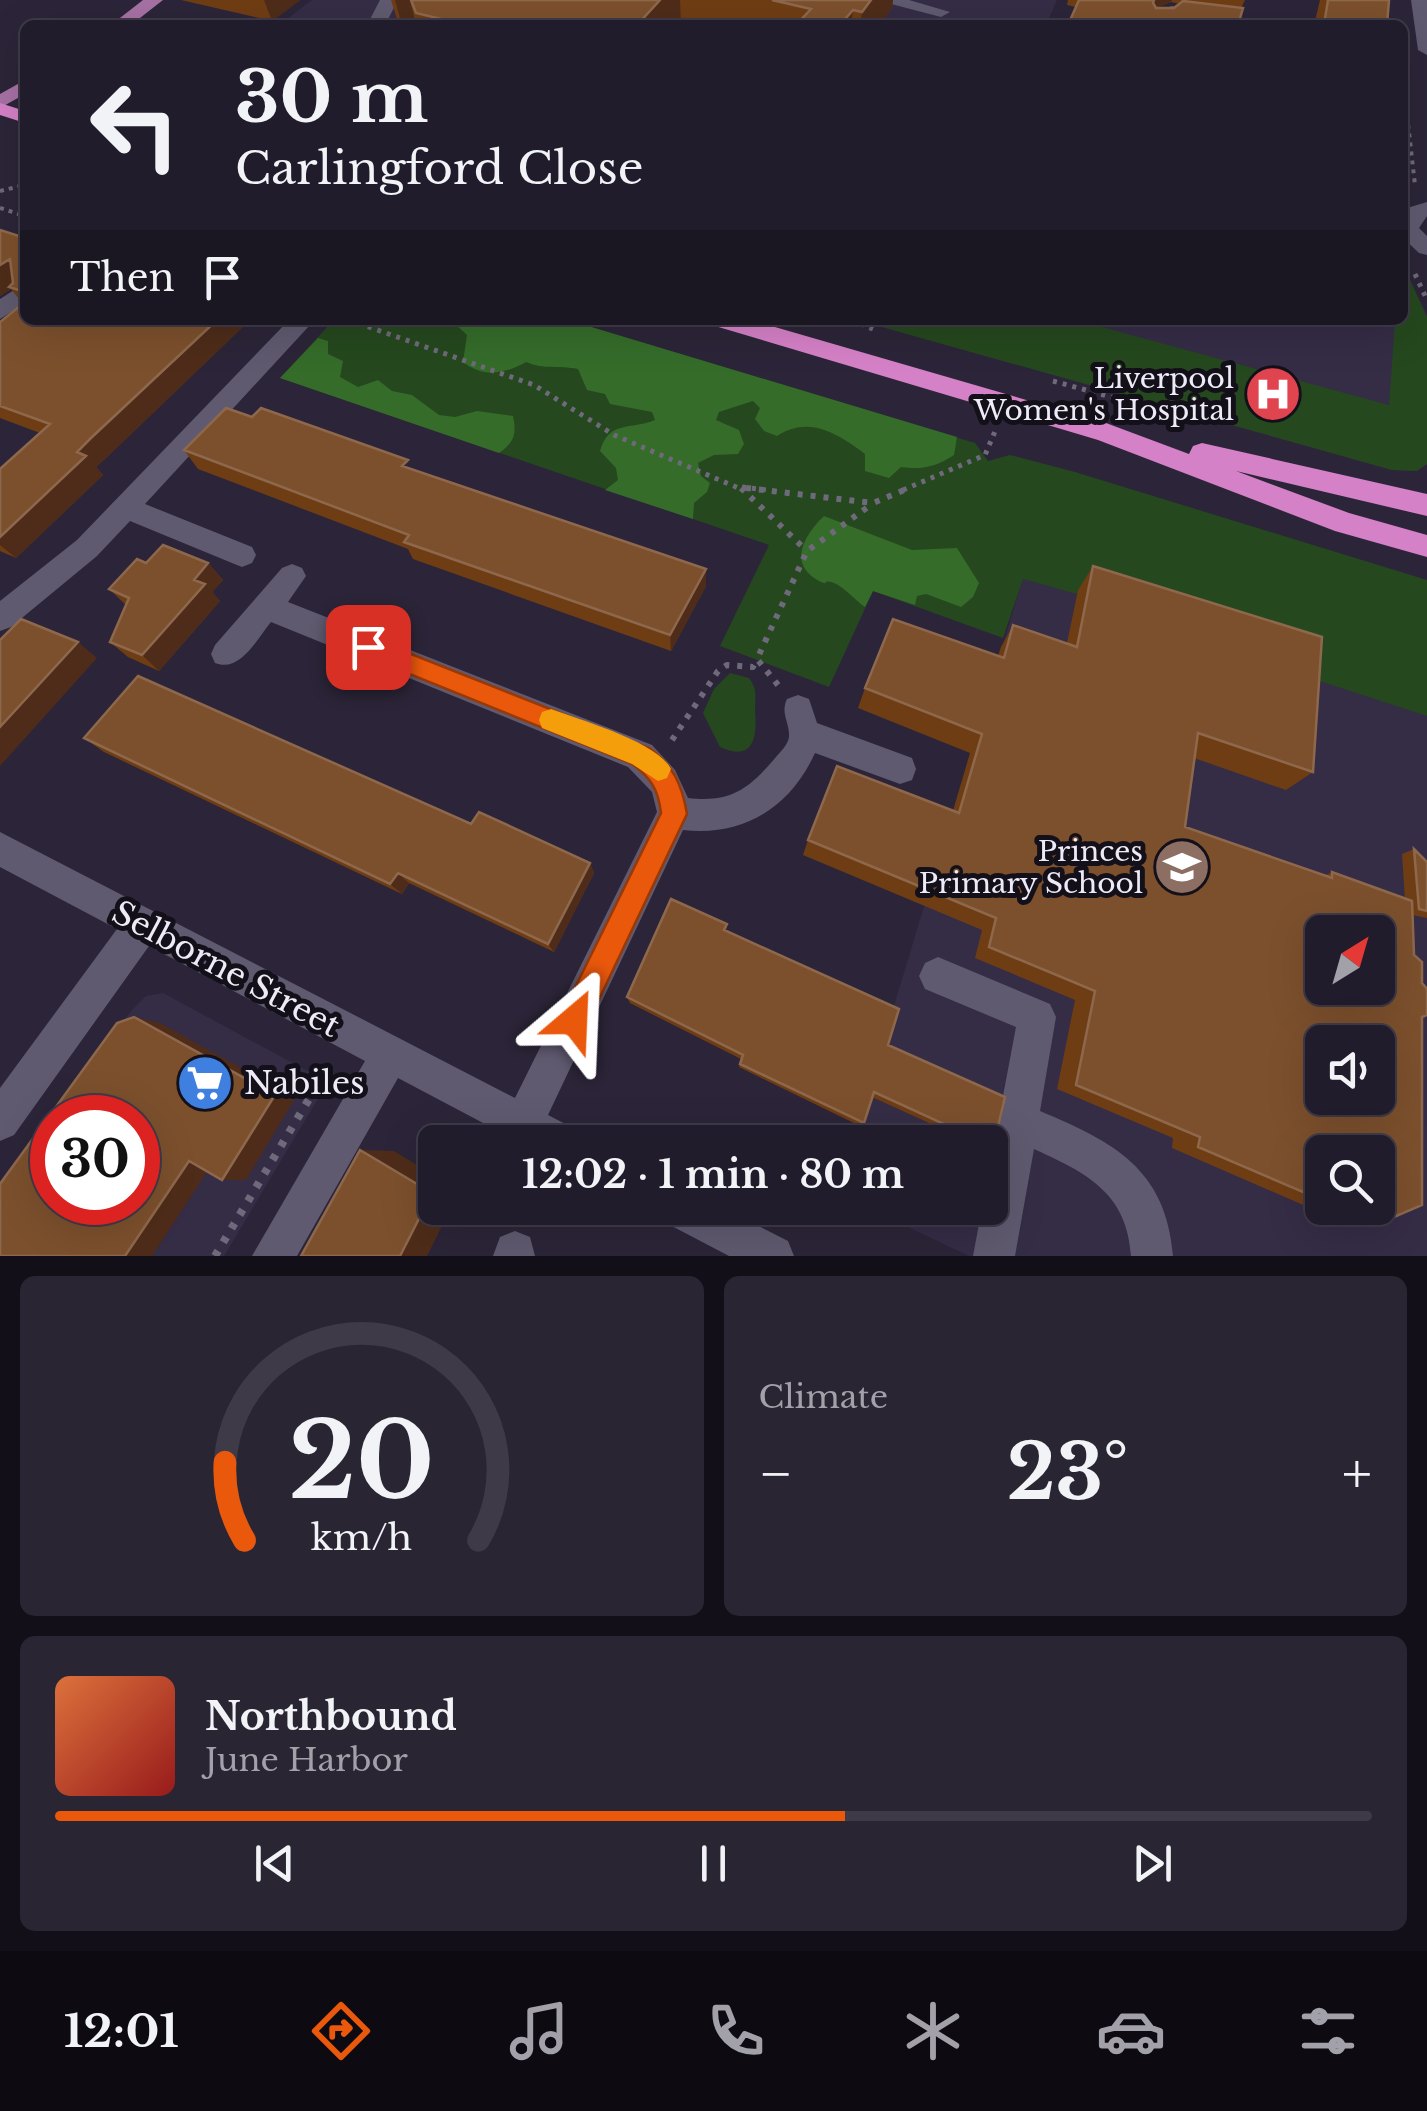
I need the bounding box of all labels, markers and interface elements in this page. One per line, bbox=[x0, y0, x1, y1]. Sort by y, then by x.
text: 30 m bbox=[235, 54, 428, 141]
icon: left bbox=[70, 60, 200, 190]
text: Carlingford Close bbox=[235, 140, 644, 196]
icon: arrive bbox=[195, 250, 250, 305]
text: Then bbox=[70, 254, 175, 301]
place label: Liverpool Women's Hospital bbox=[973, 361, 1234, 428]
hospital icon: Liverpool Women's Hospital bbox=[1243, 364, 1303, 424]
pin bbox=[326, 605, 411, 690]
icon: arrive bbox=[341, 620, 396, 675]
place label: Princes Primary School bbox=[919, 834, 1143, 901]
school or university icon: Princes Primary School bbox=[1152, 837, 1212, 897]
street label: Selborne Street bbox=[105, 892, 347, 1046]
north arrow bbox=[1305, 915, 1395, 1005]
map controls bbox=[1305, 915, 1395, 1225]
position arrow bbox=[522, 968, 626, 1072]
button: sound bbox=[1305, 1025, 1395, 1115]
supermarket icon: Nabiles bbox=[175, 1053, 235, 1113]
place label: Nabiles bbox=[244, 1063, 365, 1103]
speed limit sign: 30 bbox=[30, 1095, 160, 1225]
button: search bbox=[1305, 1135, 1395, 1225]
text: 12:02 · 1 min · 80 m bbox=[522, 1151, 904, 1198]
text: Climate bbox=[759, 1377, 888, 1417]
text: 20 bbox=[289, 1397, 435, 1526]
text: 23° bbox=[1007, 1426, 1128, 1519]
text: − bbox=[759, 1440, 793, 1508]
text: + bbox=[1342, 1440, 1372, 1508]
text: km/h bbox=[311, 1515, 412, 1560]
text: Northbound bbox=[205, 1693, 457, 1740]
text: June Harbor bbox=[205, 1740, 408, 1780]
icon: previous bbox=[247, 1836, 302, 1891]
icon: pause bbox=[686, 1836, 741, 1891]
icon: next bbox=[1125, 1836, 1180, 1891]
icon: directions bbox=[306, 1996, 376, 2066]
icon: music bbox=[504, 1996, 574, 2066]
icon: phone bbox=[701, 1996, 771, 2066]
icon: climate bbox=[898, 1996, 968, 2066]
icon: car bbox=[1096, 1996, 1166, 2066]
icon: filters bbox=[1293, 1996, 1363, 2066]
text: 12:01 bbox=[64, 2003, 179, 2059]

